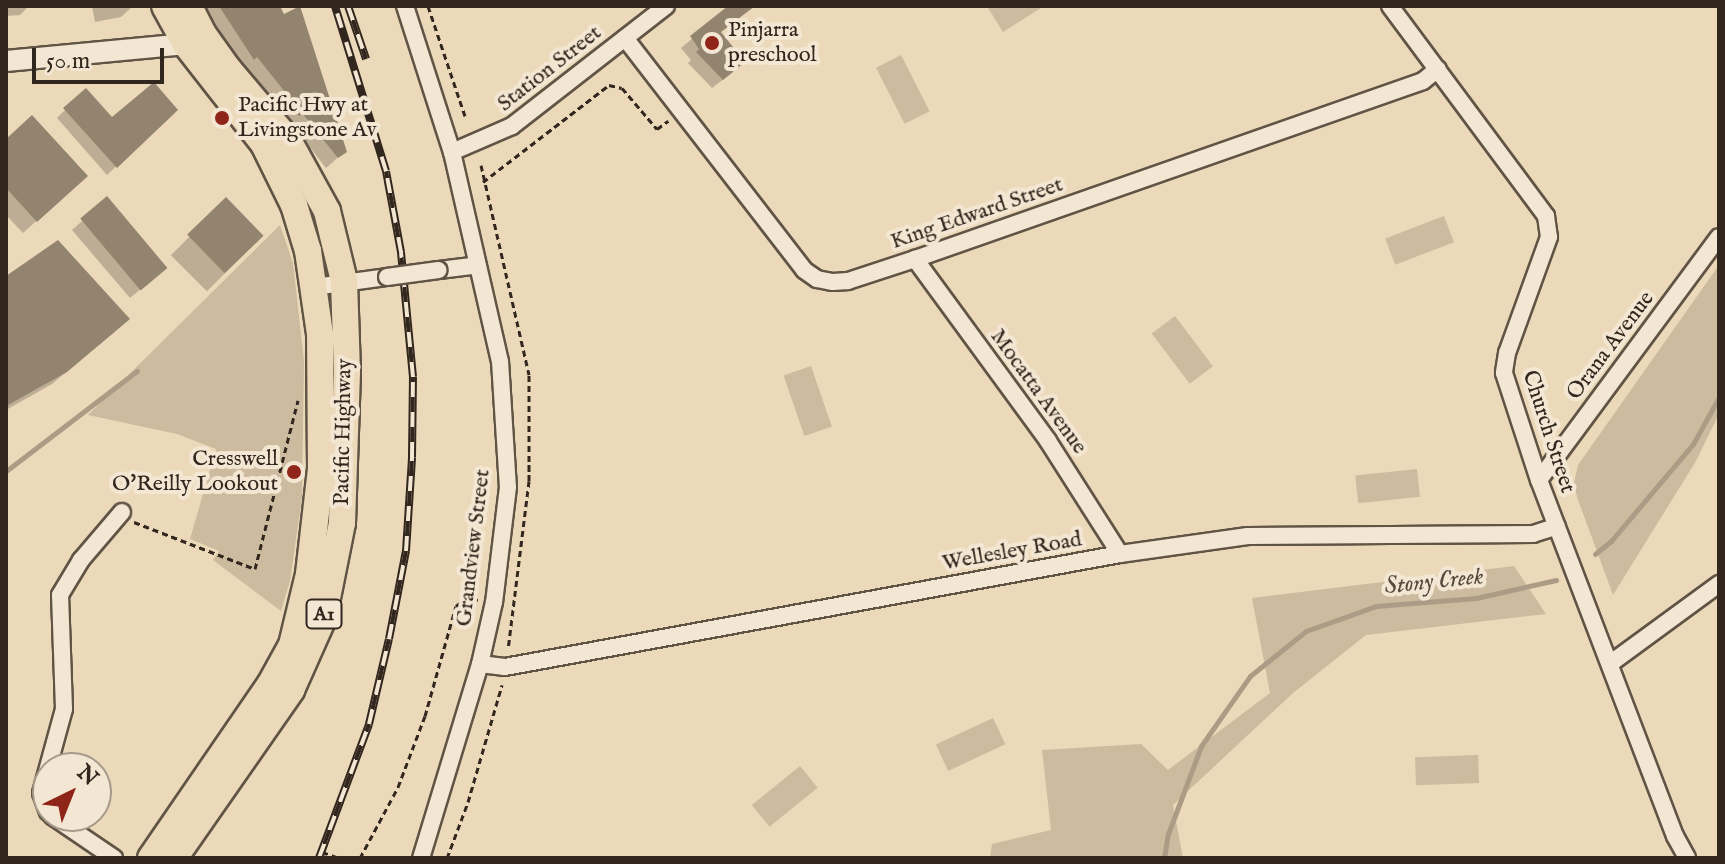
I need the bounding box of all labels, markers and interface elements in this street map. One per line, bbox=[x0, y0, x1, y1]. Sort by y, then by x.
place label: Pinjarra preschool bbox=[728, 17, 816, 68]
street label: Station Street bbox=[493, 20, 607, 118]
scale bar bbox=[36, 32, 168, 82]
marker: Pinjarra preschool bbox=[703, 34, 721, 52]
text: 50 m bbox=[46, 46, 90, 77]
place label: Pacific Hwy at Livingstone Av bbox=[238, 92, 376, 144]
marker: Pacific Hwy at Livingstone Av bbox=[213, 109, 231, 127]
street label: King Edward Street bbox=[887, 172, 1067, 256]
street label: Orana Avenue bbox=[1562, 287, 1660, 405]
street label: Mocatta Avenue bbox=[984, 324, 1092, 460]
street label: Pacific Highway bbox=[330, 358, 358, 506]
street label: Church Street bbox=[1516, 367, 1580, 497]
place label: Cresswell O'Reilly Lookout bbox=[112, 446, 278, 498]
marker: Cresswell O'Reilly Lookout bbox=[285, 463, 303, 481]
street label: Grandview Street bbox=[451, 468, 497, 628]
street label: Wellesley Road bbox=[940, 527, 1084, 577]
water label: Stony Creek bbox=[1383, 562, 1485, 602]
road number: A1 bbox=[304, 598, 344, 630]
north arrow bbox=[32, 752, 112, 832]
text: N bbox=[70, 759, 104, 793]

